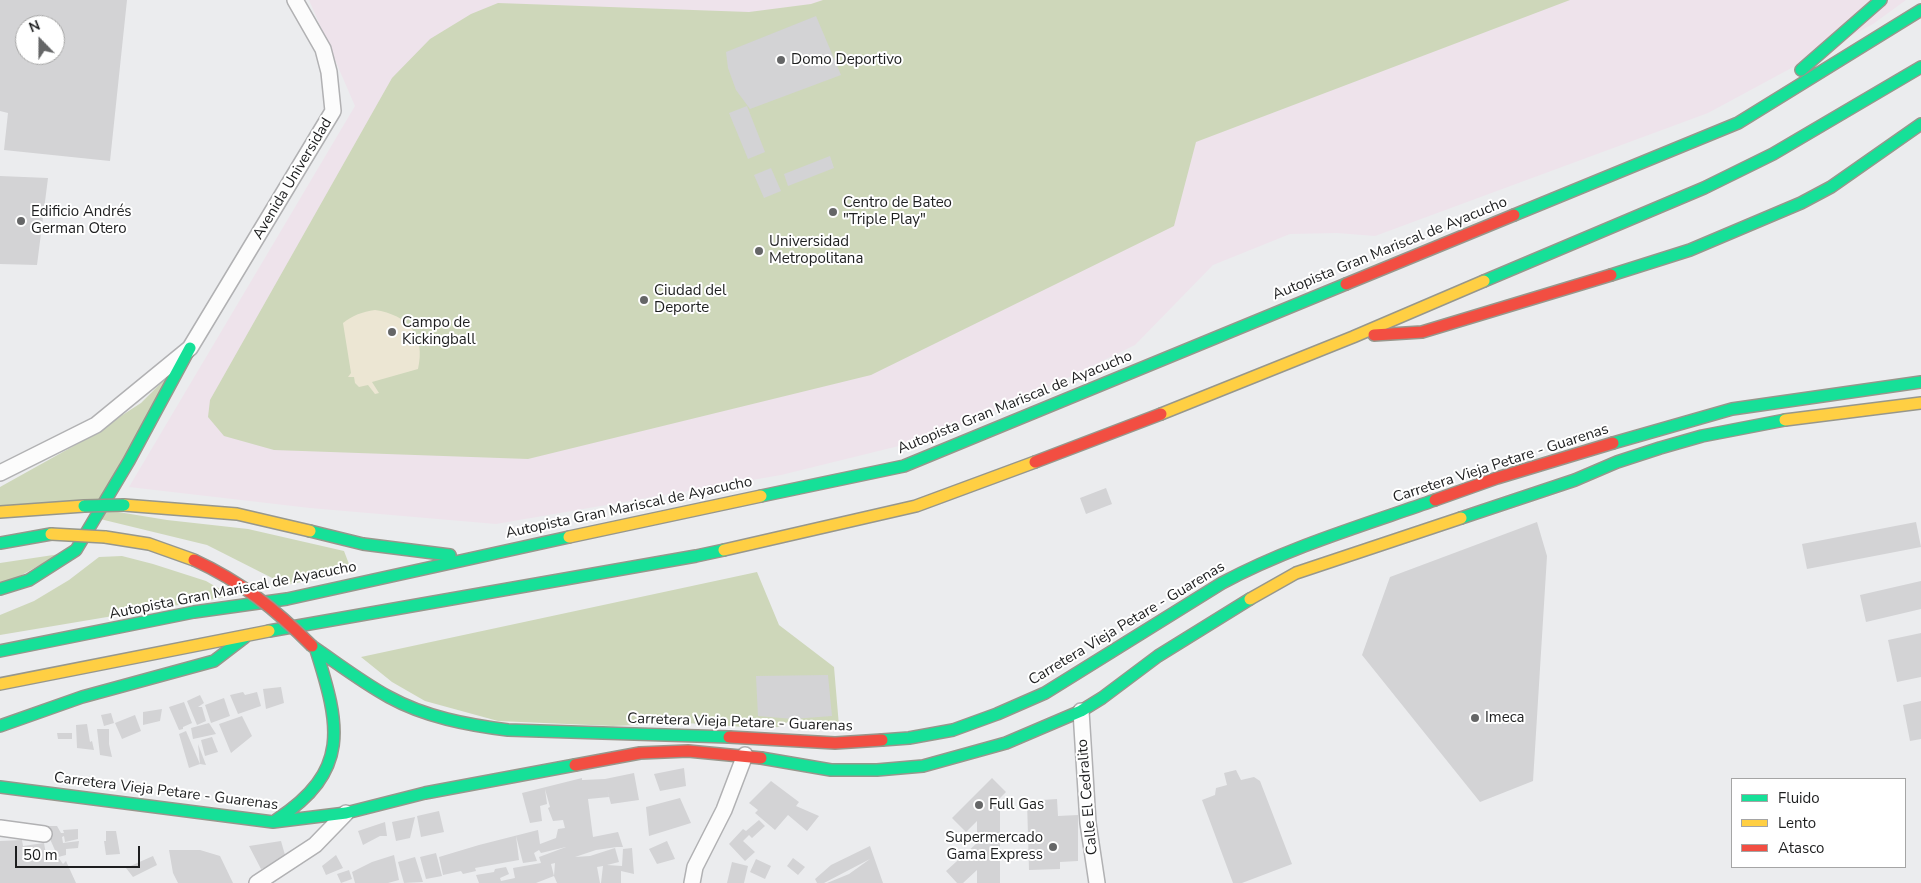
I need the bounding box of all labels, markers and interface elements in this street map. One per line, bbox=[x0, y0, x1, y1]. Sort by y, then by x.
north arrow bbox=[15, 15, 65, 65]
text: N bbox=[26, 16, 43, 37]
place label: Domo Deportivo bbox=[791, 51, 902, 69]
marker: Domo Deportivo bbox=[775, 54, 787, 66]
street label: Avenida Universidad bbox=[250, 115, 336, 243]
place label: Centro de Bateo "Triple Play" bbox=[843, 194, 952, 229]
street label: Autopista Gran Mariscal de Ayacucho bbox=[1270, 194, 1510, 304]
place label: Edificio Andrés German Otero bbox=[31, 203, 132, 238]
marker: Centro de Bateo "Triple Play" bbox=[827, 206, 839, 218]
marker: Edificio Andrés German Otero bbox=[15, 215, 27, 227]
place label: Universidad Metropolitana bbox=[769, 233, 863, 268]
marker: Universidad Metropolitana bbox=[753, 245, 765, 257]
place label: Ciudad del Deporte bbox=[654, 282, 726, 317]
marker: Ciudad del Deporte bbox=[638, 294, 650, 306]
place label: Campo de Kickingball bbox=[402, 314, 476, 349]
marker: Campo de Kickingball bbox=[386, 326, 398, 338]
street label: Autopista Gran Mariscal de Ayacucho bbox=[895, 348, 1135, 458]
street label: Carretera Vieja Petare - Guarenas bbox=[1391, 421, 1611, 507]
street label: Autopista Gran Mariscal de Ayacucho bbox=[504, 473, 754, 543]
street label: Autopista Gran Mariscal de Ayacucho bbox=[108, 558, 358, 624]
street label: Carretera Vieja Petare - Guarenas bbox=[1026, 558, 1228, 690]
place label: Imeca bbox=[1485, 709, 1524, 727]
street label: Carretera Vieja Petare - Guarenas bbox=[627, 710, 853, 736]
marker: Imeca bbox=[1469, 712, 1481, 724]
street label: Calle El Cedralito bbox=[1074, 738, 1102, 856]
street label: Carretera Vieja Petare - Guarenas bbox=[53, 769, 279, 815]
legend bbox=[1731, 778, 1906, 868]
text: Fluido bbox=[1778, 788, 1820, 808]
place label: Full Gas bbox=[989, 796, 1044, 814]
marker: Full Gas bbox=[973, 799, 985, 811]
text: Lento bbox=[1778, 813, 1816, 833]
place label: Supermercado Gama Express bbox=[945, 829, 1043, 864]
scale bar bbox=[18, 836, 142, 868]
text: Atasco bbox=[1778, 838, 1824, 858]
marker: Supermercado Gama Express bbox=[1047, 841, 1059, 853]
text: 50 m bbox=[23, 845, 58, 865]

